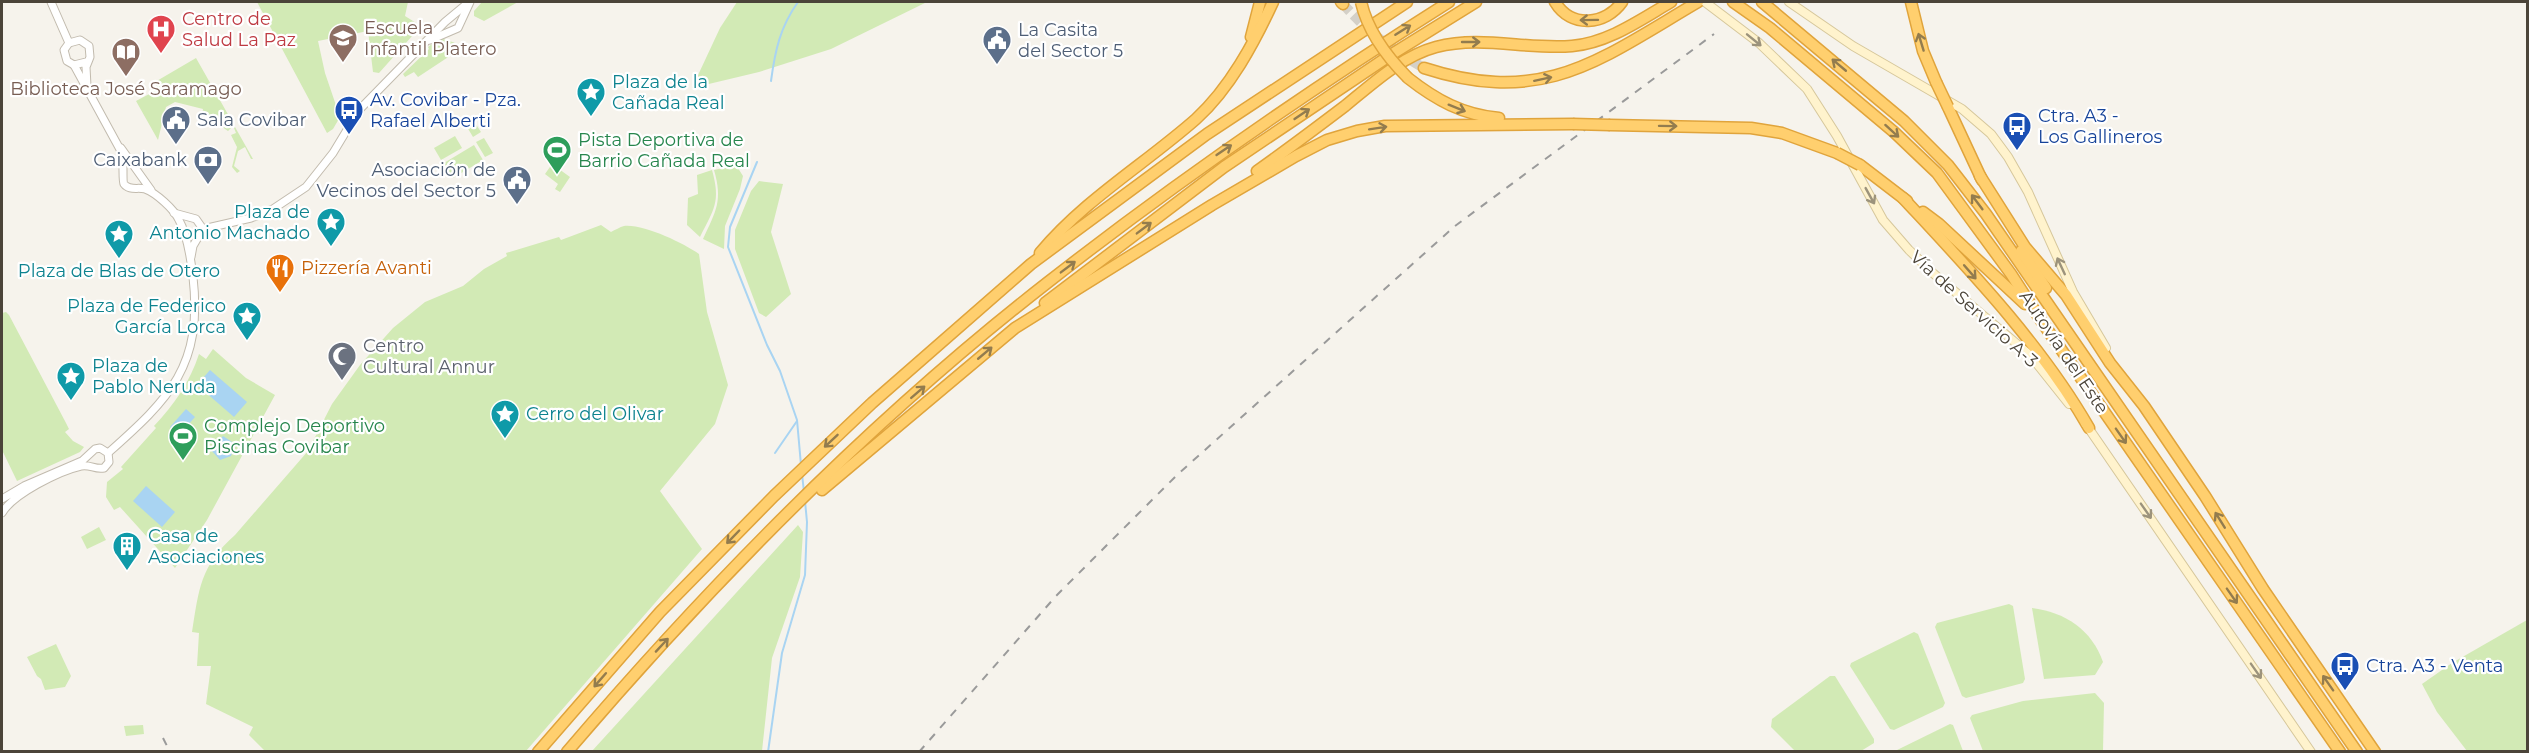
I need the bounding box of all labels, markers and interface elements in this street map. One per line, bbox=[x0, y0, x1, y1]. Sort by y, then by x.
place label: Centro de Salud La Paz bbox=[182, 8, 296, 51]
hospital icon: Centro de Salud La Paz bbox=[145, 13, 177, 55]
one-way arrow bbox=[1579, 14, 1599, 26]
place label: Escuela Infantil Platero bbox=[364, 17, 497, 60]
place label: La Casita del Sector 5 bbox=[1018, 19, 1123, 62]
school or university icon: Escuela Infantil Platero bbox=[327, 22, 359, 64]
public building icon: La Casita del Sector 5 bbox=[981, 24, 1013, 66]
one-way arrow bbox=[1394, 24, 1411, 36]
one-way arrow bbox=[1746, 33, 1762, 46]
one-way arrow bbox=[1915, 33, 1926, 52]
library icon: Biblioteca José Saramago bbox=[110, 36, 142, 78]
one-way arrow bbox=[1461, 36, 1481, 48]
one-way arrow bbox=[1831, 59, 1847, 72]
place label: Plaza de la Cañada Real bbox=[612, 71, 725, 114]
one-way arrow bbox=[1534, 72, 1553, 84]
place icon: Plaza de la Cañada Real bbox=[575, 76, 607, 118]
place label: Biblioteca José Saramago bbox=[10, 78, 242, 100]
place label: Av. Covibar - Pza. Rafael Alberti bbox=[370, 89, 521, 132]
bus stop icon: Av. Covibar - Pza. Rafael Alberti bbox=[333, 94, 365, 136]
one-way arrow bbox=[1448, 103, 1466, 114]
public building icon: Sala Covibar bbox=[160, 104, 192, 146]
place label: Ctra. A3 - Los Gallineros bbox=[2038, 105, 2163, 148]
one-way arrow bbox=[1294, 108, 1310, 120]
place label: Sala Covibar bbox=[197, 109, 307, 131]
bus stop icon: Ctra. A3 - Los Gallineros bbox=[2001, 110, 2033, 152]
one-way arrow bbox=[1658, 120, 1678, 132]
one-way arrow bbox=[1368, 122, 1387, 133]
one-way arrow bbox=[1885, 124, 1900, 138]
place label: Pista Deportiva de Barrio Cañada Real bbox=[578, 129, 750, 172]
sports icon: Pista Deportiva de Barrio Cañada Real bbox=[541, 134, 573, 176]
bank icon: Caixabank bbox=[192, 144, 224, 186]
one-way arrow bbox=[1215, 144, 1231, 156]
place label: Caixabank bbox=[93, 149, 187, 171]
place label: Asociación de Vecinos del Sector 5 bbox=[317, 159, 496, 202]
public building icon: Asociación de Vecinos del Sector 5 bbox=[501, 164, 533, 206]
one-way arrow bbox=[1865, 187, 1876, 205]
one-way arrow bbox=[1971, 195, 1983, 211]
place label: Plaza de Antonio Machado bbox=[150, 201, 310, 244]
place icon: Plaza de Antonio Machado bbox=[315, 206, 347, 248]
place icon: Plaza de Blas de Otero bbox=[103, 218, 135, 260]
one-way arrow bbox=[1135, 221, 1151, 234]
street label: Vía de Servicio A-3 bbox=[1906, 246, 2042, 372]
restaurant icon: Pizzería Avanti bbox=[264, 252, 296, 294]
place label: Pizzería Avanti bbox=[301, 257, 432, 279]
one-way arrow bbox=[2054, 258, 2066, 276]
place label: Plaza de Blas de Otero bbox=[18, 260, 220, 282]
one-way arrow bbox=[1059, 261, 1075, 274]
one-way arrow bbox=[1964, 264, 1977, 280]
street label: Autovía del Este bbox=[2015, 286, 2113, 418]
place label: Plaza de Federico García Lorca bbox=[67, 295, 226, 338]
place icon: Plaza de Federico García Lorca bbox=[231, 300, 263, 342]
place label: Centro Cultural Annur bbox=[363, 335, 495, 378]
mosque icon: Centro Cultural Annur bbox=[326, 340, 358, 382]
one-way arrow bbox=[977, 346, 992, 360]
place label: Plaza de Pablo Neruda bbox=[92, 355, 216, 398]
place icon: Plaza de Pablo Neruda bbox=[55, 360, 87, 402]
one-way arrow bbox=[910, 385, 925, 399]
place icon: Cerro del Olivar bbox=[489, 398, 521, 440]
place label: Cerro del Olivar bbox=[526, 403, 664, 425]
place label: Complejo Deportivo Piscinas Covibar bbox=[204, 415, 385, 458]
sports icon: Complejo Deportivo Piscinas Covibar bbox=[167, 420, 199, 462]
one-way arrow bbox=[2115, 427, 2127, 444]
one-way arrow bbox=[824, 434, 839, 448]
one-way arrow bbox=[2140, 502, 2152, 518]
one-way arrow bbox=[2214, 512, 2226, 529]
place label: Casa de Asociaciones bbox=[148, 525, 265, 568]
building icon: Casa de Asociaciones bbox=[111, 530, 143, 572]
one-way arrow bbox=[726, 530, 740, 545]
one-way arrow bbox=[2226, 587, 2238, 604]
one-way arrow bbox=[655, 638, 669, 653]
bus stop icon: Ctra. A3 - Venta bbox=[2329, 650, 2361, 692]
place label: Ctra. A3 - Venta bbox=[2366, 655, 2503, 677]
one-way arrow bbox=[2250, 663, 2262, 679]
one-way arrow bbox=[593, 672, 607, 687]
one-way arrow bbox=[2322, 675, 2334, 691]

